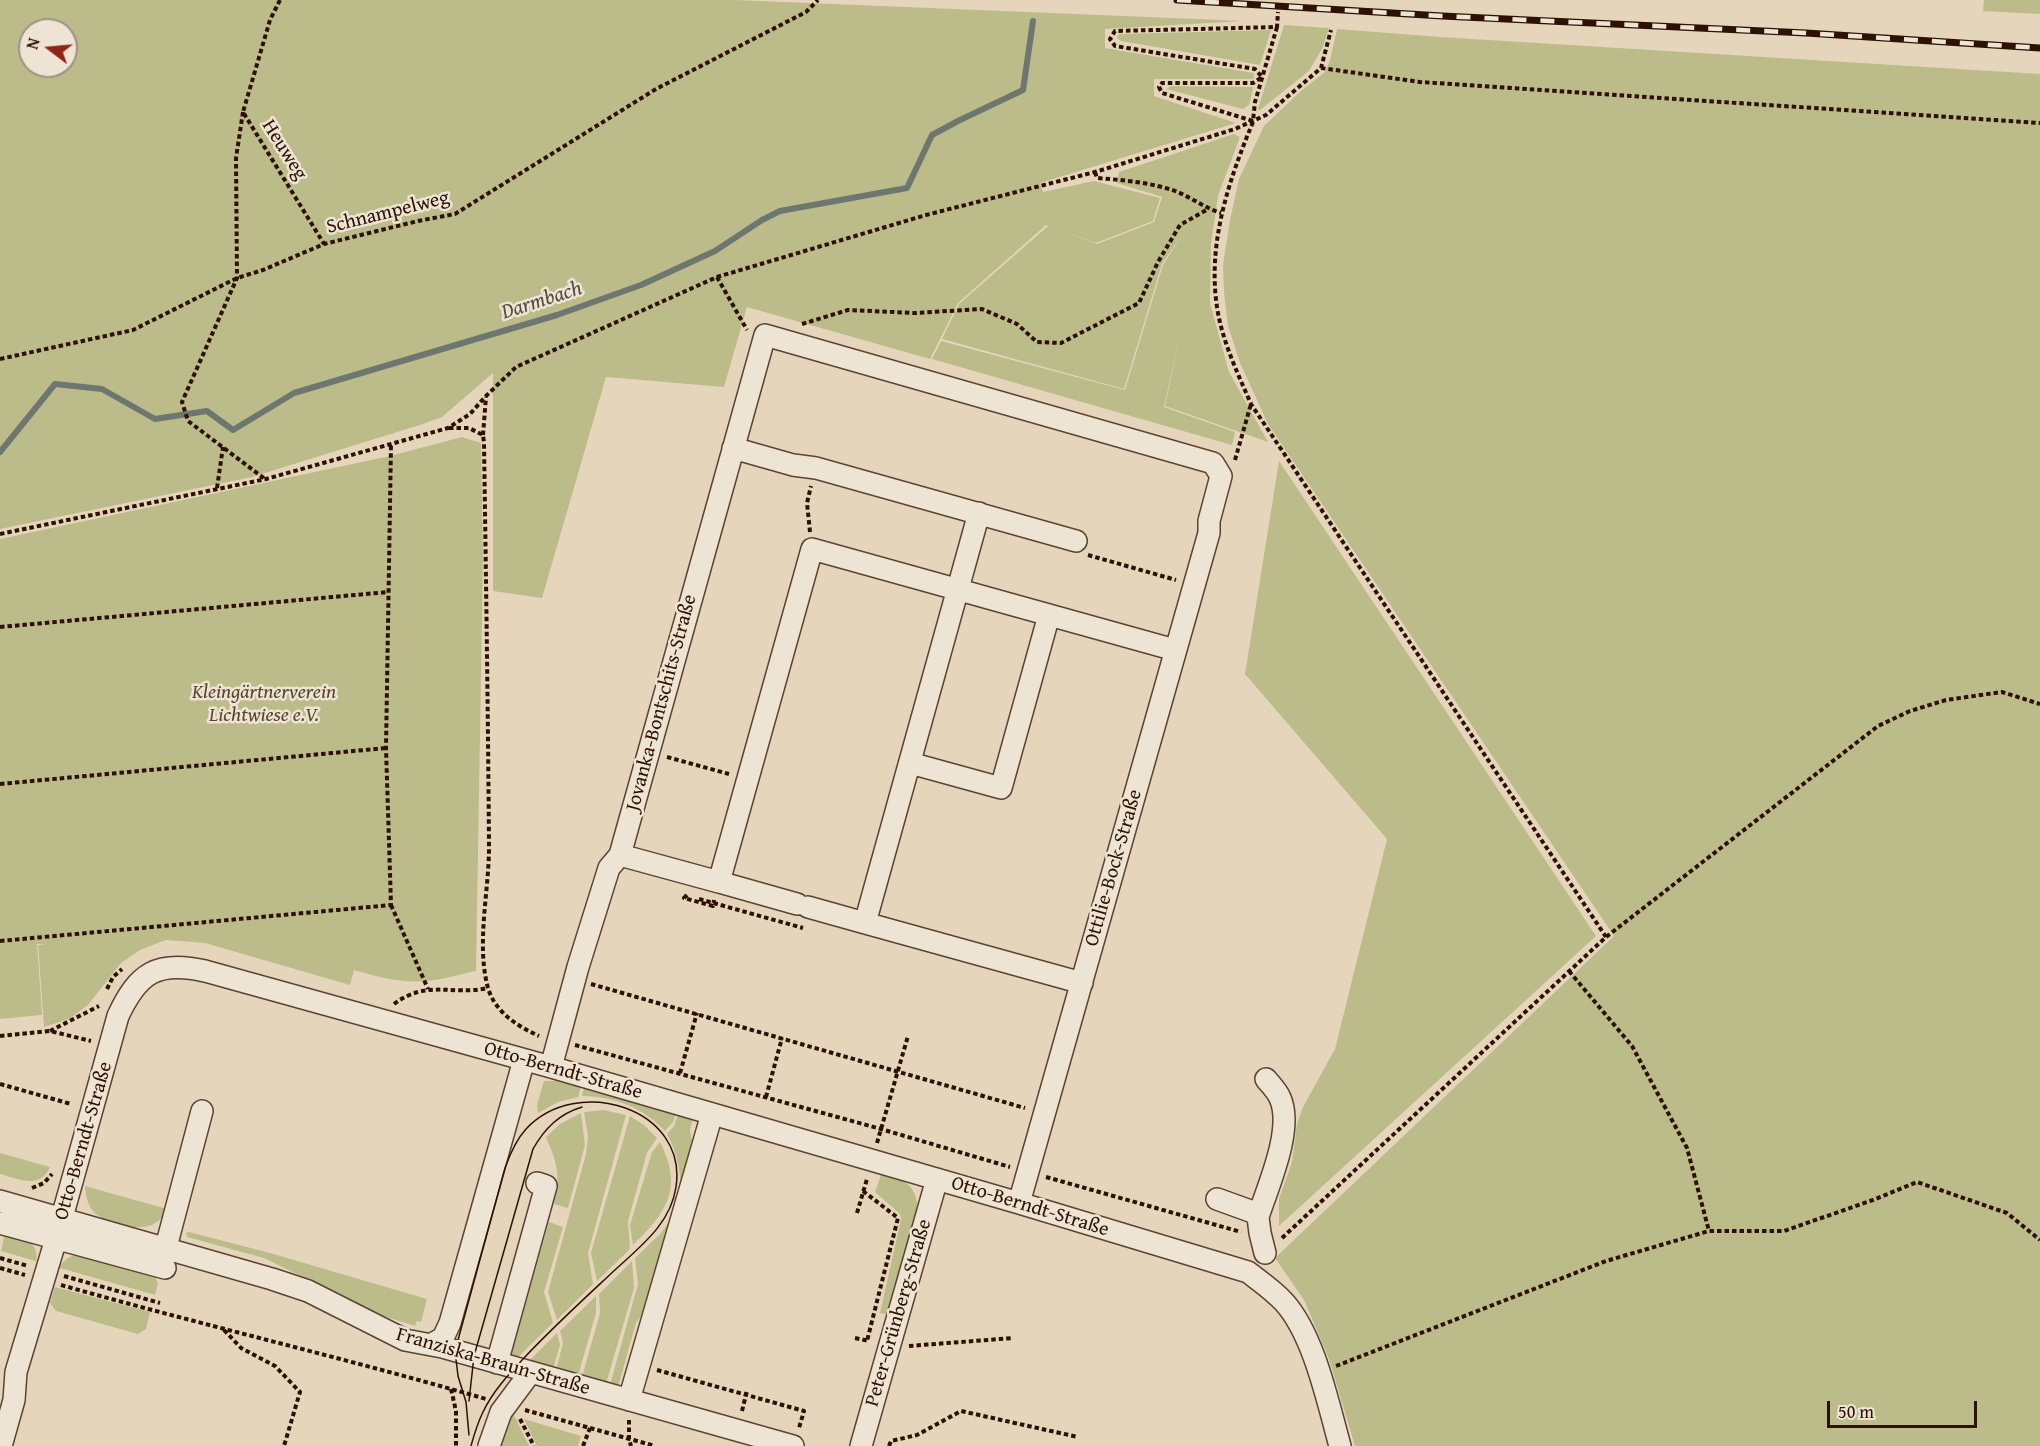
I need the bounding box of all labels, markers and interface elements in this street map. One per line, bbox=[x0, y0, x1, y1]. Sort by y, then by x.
north arrow bbox=[18, 18, 78, 78]
text: N bbox=[20, 35, 46, 52]
street label: Heuweg bbox=[256, 115, 312, 185]
street label: Schnampelweg bbox=[324, 186, 452, 240]
water label: Darmbach bbox=[499, 276, 585, 326]
street label: Jovanka-Bontschits-Straße bbox=[622, 592, 702, 814]
park label: Kleingärtnerverein Lichtwiese e.V. bbox=[192, 681, 336, 728]
street label: Ottilie-Bock-Straße bbox=[1080, 787, 1148, 949]
street label: Otto-Berndt-Straße bbox=[481, 1037, 645, 1105]
street label: Otto-Berndt-Straße bbox=[50, 1059, 118, 1223]
street label: Otto-Berndt-Straße bbox=[948, 1172, 1112, 1242]
street label: Peter-Grünberg-Straße bbox=[861, 1216, 937, 1410]
street label: Franziska-Braun-Straße bbox=[393, 1323, 593, 1401]
scale bar bbox=[1830, 1389, 1980, 1427]
text: 50 m bbox=[1838, 1398, 1874, 1425]

